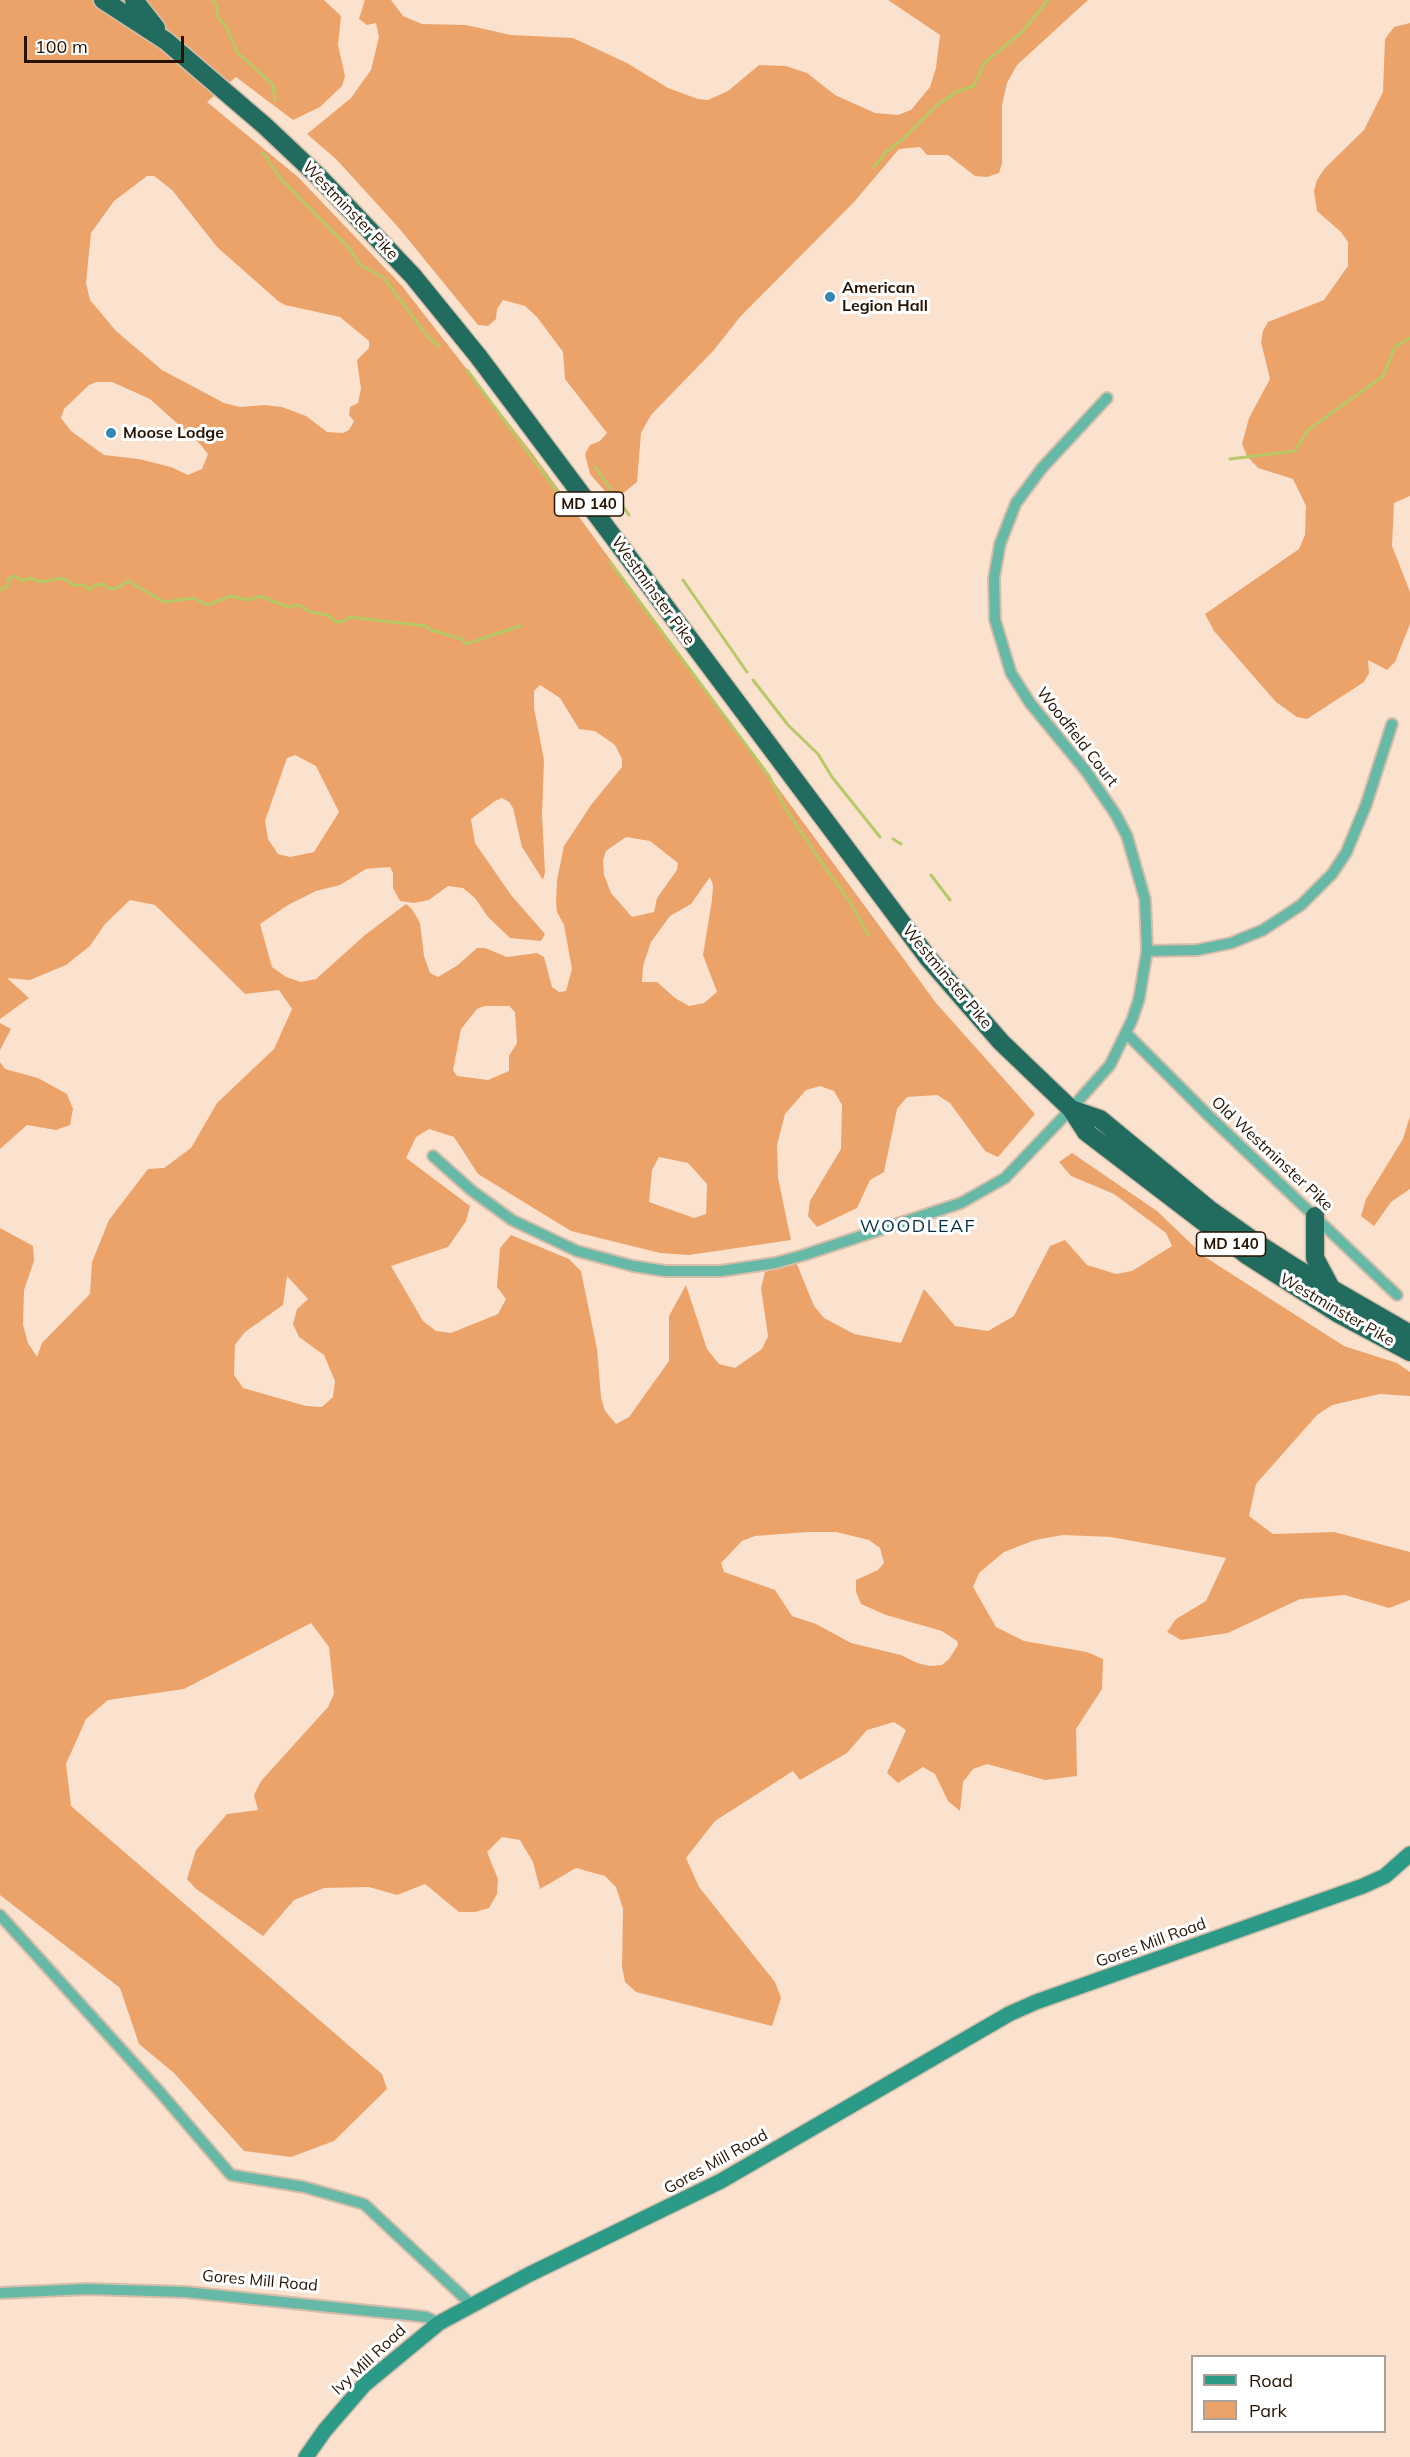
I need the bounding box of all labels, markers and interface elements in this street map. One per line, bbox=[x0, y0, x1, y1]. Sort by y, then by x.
scale bar bbox=[27, 24, 188, 62]
text: 100 m bbox=[35, 35, 88, 58]
street label: Westminster Pike bbox=[298, 158, 402, 264]
place label: American Legion Hall bbox=[842, 278, 928, 316]
marker: American Legion Hall bbox=[823, 290, 837, 304]
place label: Moose Lodge bbox=[123, 423, 224, 443]
marker: Moose Lodge bbox=[104, 426, 118, 440]
road number: MD 140 bbox=[554, 492, 624, 516]
street label: Westminster Pike bbox=[607, 533, 699, 649]
street label: Woodfield Court bbox=[1032, 684, 1122, 790]
street label: Westminster Pike bbox=[898, 921, 996, 1033]
street label: Old Westminster Pike bbox=[1207, 1093, 1337, 1215]
district label: WOODLEAF bbox=[860, 1216, 976, 1238]
road number: MD 140 bbox=[1196, 1232, 1266, 1256]
street label: Westminster Pike bbox=[1276, 1269, 1398, 1351]
street label: Gores Mill Road bbox=[1093, 1914, 1209, 1972]
street label: Gores Mill Road bbox=[661, 2126, 771, 2198]
street label: Gores Mill Road bbox=[201, 2266, 319, 2296]
street label: Ivy Mill Road bbox=[328, 2321, 410, 2399]
legend bbox=[1191, 2355, 1386, 2433]
text: Road bbox=[1249, 2369, 1293, 2392]
text: Park bbox=[1249, 2399, 1287, 2422]

